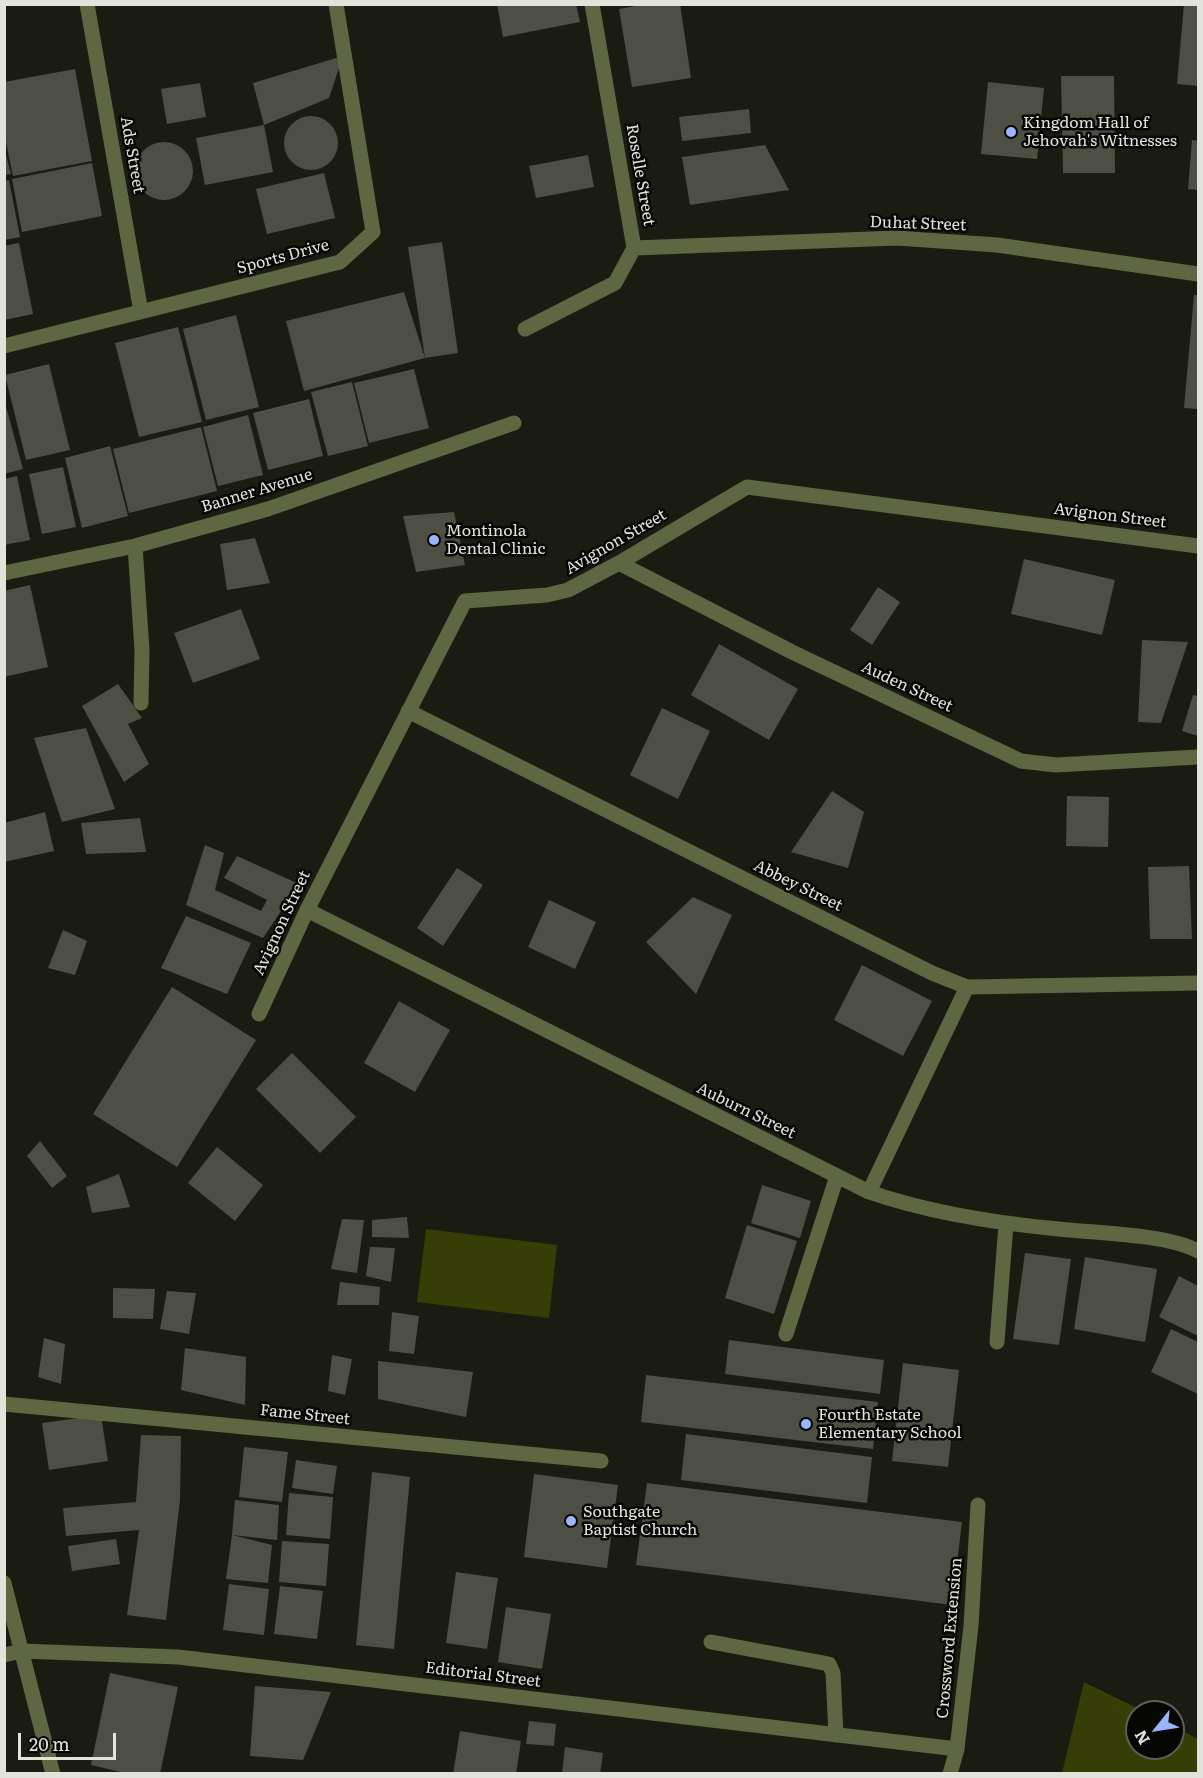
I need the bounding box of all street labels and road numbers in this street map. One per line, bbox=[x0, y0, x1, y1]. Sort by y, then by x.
street label: Ads Street bbox=[116, 115, 148, 195]
street label: Roselle Street bbox=[622, 122, 658, 228]
street label: Duhat Street bbox=[869, 213, 967, 235]
street label: Sports Drive bbox=[235, 235, 331, 279]
street label: Banner Avenue bbox=[199, 465, 315, 517]
street label: Avignon Street bbox=[1053, 500, 1167, 532]
street label: Avignon Street bbox=[562, 505, 670, 579]
street label: Auden Street bbox=[858, 657, 956, 717]
street label: Abbey Street bbox=[750, 856, 846, 916]
street label: Avignon Street bbox=[249, 868, 315, 978]
street label: Auburn Street bbox=[693, 1079, 799, 1143]
street label: Fame Street bbox=[259, 1401, 351, 1429]
street label: Crossword Extension bbox=[933, 1557, 967, 1719]
street label: Editorial Street bbox=[424, 1658, 542, 1692]

